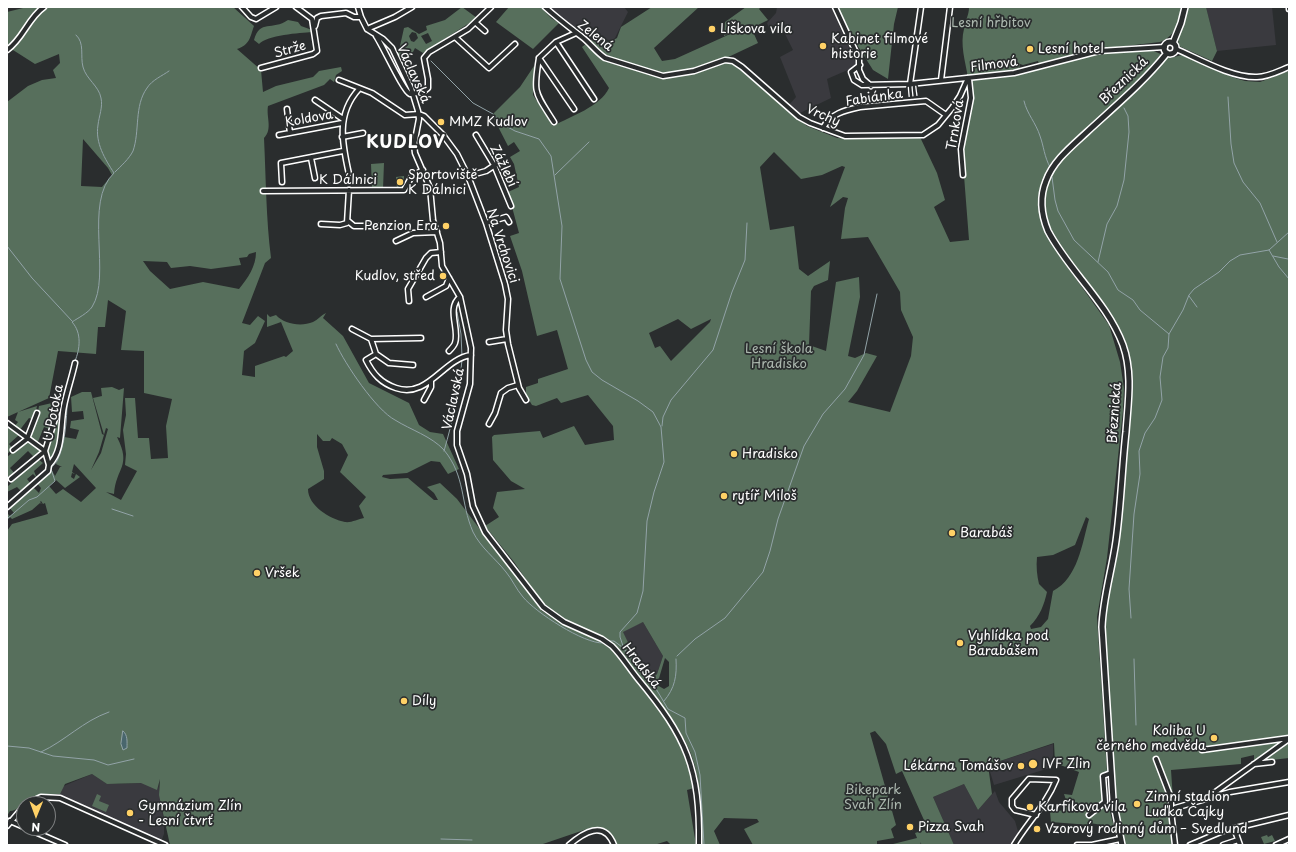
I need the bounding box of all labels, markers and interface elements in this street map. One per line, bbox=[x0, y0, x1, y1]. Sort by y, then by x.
park label: Lesní hřbitov bbox=[951, 15, 1031, 31]
street label: Zelená bbox=[574, 17, 616, 55]
place label: Liškova vila bbox=[720, 21, 792, 37]
marker: Liškova vila bbox=[707, 24, 717, 34]
place label: Kabinet filmové historie bbox=[831, 31, 928, 62]
street label: Strže bbox=[272, 38, 308, 62]
marker: Kabinet filmové historie bbox=[818, 41, 828, 51]
place label: Lesní hotel bbox=[1038, 41, 1104, 57]
street label: Václavská bbox=[393, 42, 433, 106]
marker: Lesní hotel bbox=[1025, 44, 1035, 54]
street label: Filmová bbox=[969, 54, 1019, 76]
street label: Březnická bbox=[1097, 54, 1151, 108]
street label: Fabiánka III bbox=[844, 84, 920, 110]
street label: Trnková bbox=[944, 99, 968, 151]
street label: Vrchy bbox=[804, 102, 842, 130]
street label: Koldova bbox=[284, 107, 334, 131]
place label: MMZ Kudlov bbox=[449, 114, 528, 130]
marker: MMZ Kudlov bbox=[436, 117, 446, 127]
district label: KUDLOV bbox=[366, 133, 446, 153]
street label: Zážlebí bbox=[486, 143, 520, 189]
place label: Sportoviště K Dálnici bbox=[408, 167, 478, 198]
street label: K Dálnici bbox=[319, 172, 377, 188]
marker: Sportoviště K Dálnici bbox=[395, 177, 405, 187]
street label: Na Vrchovici bbox=[483, 207, 521, 285]
place label: Penzion Era bbox=[364, 218, 438, 234]
marker: Penzion Era bbox=[441, 221, 451, 231]
place label: Kudlov, střed bbox=[355, 268, 435, 284]
marker: Kudlov, střed bbox=[438, 271, 448, 281]
park label: Lesní škola Hradisko bbox=[745, 341, 813, 372]
street label: Václavská bbox=[440, 367, 468, 431]
street label: Březnická bbox=[1105, 382, 1125, 444]
street label: U Potoka bbox=[41, 383, 67, 443]
place label: Hradisko bbox=[742, 446, 798, 462]
marker: Hradisko bbox=[729, 449, 739, 459]
place label: rytíř Miloš bbox=[732, 488, 797, 504]
marker: rytíř Miloš bbox=[719, 491, 729, 501]
place label: Barabáš bbox=[960, 525, 1012, 541]
marker: Barabáš bbox=[947, 528, 957, 538]
place label: Vršek bbox=[265, 565, 300, 581]
marker: Vršek bbox=[252, 568, 262, 578]
place label: Vyhlídka pod Barabášem bbox=[968, 628, 1049, 659]
marker: Vyhlídka pod Barabášem bbox=[955, 638, 965, 648]
street label: Hradská bbox=[618, 640, 664, 692]
place label: Díly bbox=[412, 693, 436, 709]
marker: Díly bbox=[399, 696, 409, 706]
place label: Koliba U černého medvěda bbox=[1096, 723, 1206, 754]
marker: Koliba U černého medvěda bbox=[1209, 733, 1219, 743]
place label: IVF Zlin bbox=[1042, 756, 1091, 772]
place label: Lékárna Tomášov bbox=[903, 758, 1013, 774]
marker: IVF Zlin bbox=[1027, 758, 1039, 770]
marker: Lékárna Tomášov bbox=[1016, 761, 1026, 771]
park label: Bikepark Svah Zlín bbox=[844, 782, 902, 813]
place label: Zimní stadion Luďka Čajky bbox=[1145, 789, 1230, 820]
north arrow bbox=[16, 796, 56, 836]
place label: Gymnázium Zlín - Lesní čtvrť bbox=[138, 798, 242, 829]
place label: Karfíkova vila bbox=[1038, 799, 1126, 815]
marker: Zimní stadion Luďka Čajky bbox=[1132, 799, 1142, 809]
marker: Karfíkova vila bbox=[1025, 802, 1035, 812]
marker: Gymnázium Zlín - Lesní čtvrť bbox=[125, 808, 135, 818]
text: N bbox=[31, 819, 40, 836]
place label: Pizza Svah bbox=[918, 819, 984, 835]
place label: Vzorový rodinný dům – Svedlund bbox=[1045, 821, 1247, 837]
marker: Pizza Svah bbox=[905, 822, 915, 832]
marker: Vzorový rodinný dům – Svedlund bbox=[1032, 824, 1042, 834]

